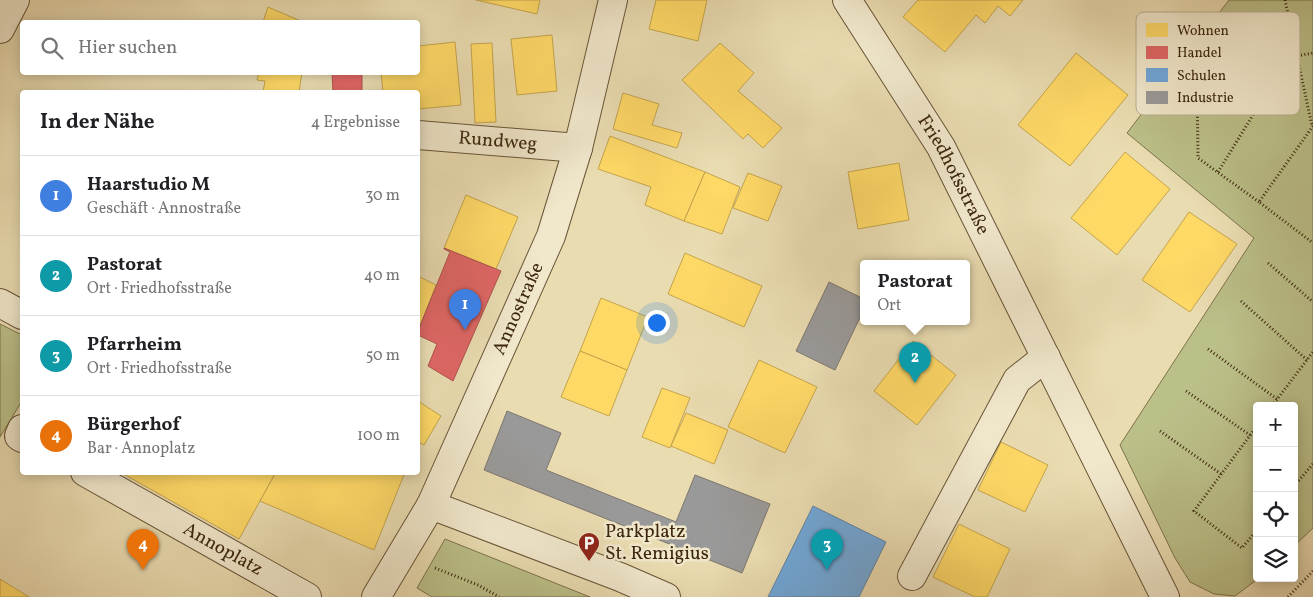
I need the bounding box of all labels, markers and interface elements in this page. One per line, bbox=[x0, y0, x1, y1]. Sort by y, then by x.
legend bbox=[1136, 12, 1300, 115]
search box bbox=[20, 20, 420, 75]
text: Wohnen bbox=[1177, 22, 1229, 41]
icon: search bbox=[38, 34, 66, 62]
text: Hier suchen bbox=[78, 35, 177, 61]
text: Handel bbox=[1177, 44, 1222, 63]
text: Schulen bbox=[1177, 67, 1226, 86]
text: Industrie bbox=[1177, 89, 1234, 108]
text: In der Nähe bbox=[40, 108, 155, 137]
street label: Friedhofsstraße bbox=[911, 110, 996, 239]
text: 4 Ergebnisse bbox=[311, 112, 400, 134]
street label: Rundweg bbox=[457, 125, 538, 158]
text: Haarstudio M bbox=[87, 172, 210, 198]
text: 1 bbox=[53, 185, 59, 207]
text: 30 m bbox=[365, 185, 400, 207]
text: Geschäft · Annostraße bbox=[87, 198, 241, 220]
text: Pastorat bbox=[87, 252, 162, 278]
street label: Annostraße bbox=[487, 258, 551, 359]
popup bbox=[860, 260, 970, 325]
text: 2 bbox=[52, 265, 60, 287]
text: 40 m bbox=[364, 265, 400, 287]
text: Pastorat bbox=[877, 269, 953, 295]
text: Ort · Friedhofsstraße bbox=[87, 278, 232, 300]
pin: 1 bbox=[449, 289, 481, 330]
text: Ort bbox=[877, 295, 901, 317]
your location bbox=[644, 310, 670, 336]
text: Pfarrheim bbox=[87, 332, 182, 358]
pin: 2 bbox=[899, 342, 931, 383]
text: 3 bbox=[52, 345, 60, 367]
text: 50 m bbox=[366, 345, 400, 367]
text: Ort · Friedhofsstraße bbox=[87, 358, 232, 380]
map controls bbox=[1253, 402, 1298, 582]
button: + bbox=[1253, 402, 1298, 447]
text: Bürgerhof bbox=[87, 412, 180, 438]
text: 4 bbox=[51, 425, 61, 447]
text: 100 m bbox=[357, 425, 400, 447]
text: Bar · Annoplatz bbox=[87, 438, 195, 460]
button: − bbox=[1253, 447, 1298, 492]
button: locate bbox=[1253, 492, 1298, 537]
street label: Annoplatz bbox=[178, 517, 267, 582]
place label: Parkplatz St. Remigius bbox=[605, 519, 709, 567]
pin: 4 bbox=[127, 529, 159, 570]
pin: 3 bbox=[811, 529, 843, 570]
parking icon: Parkplatz St. Remigius bbox=[577, 531, 601, 562]
button: layers bbox=[1253, 537, 1298, 582]

